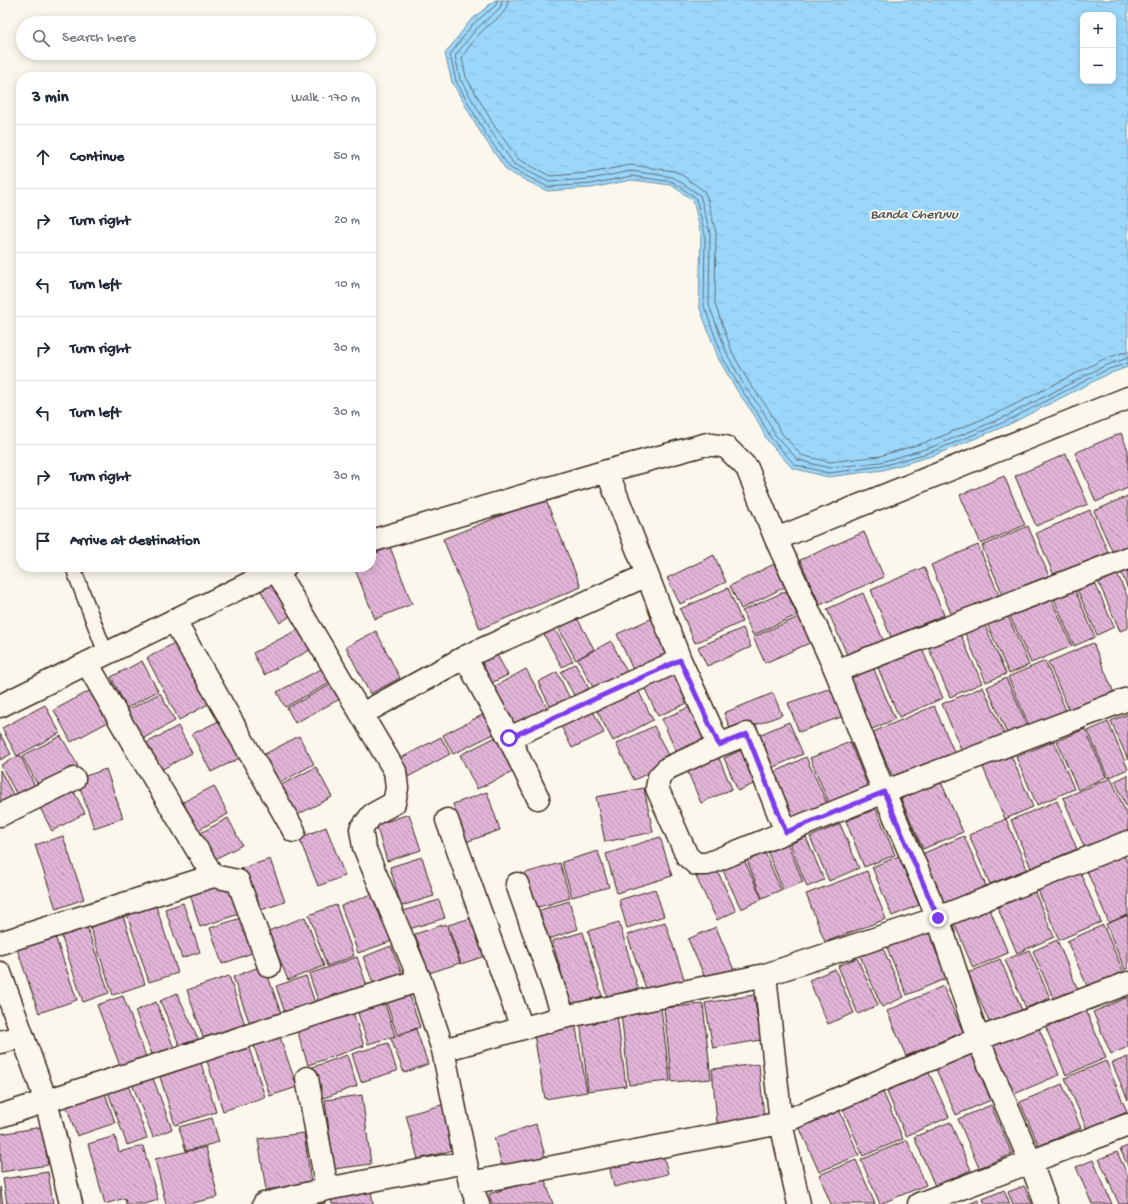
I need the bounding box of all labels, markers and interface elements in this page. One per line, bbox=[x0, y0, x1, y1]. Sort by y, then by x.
map controls bbox=[1080, 12, 1116, 84]
button: + bbox=[1080, 12, 1116, 48]
search box bbox=[16, 16, 376, 60]
icon: search bbox=[30, 27, 52, 49]
text: Search here bbox=[62, 29, 136, 47]
button: − bbox=[1080, 48, 1116, 84]
text: 3 min bbox=[32, 88, 69, 108]
text: Walk · 170 m bbox=[291, 91, 360, 106]
icon: ahead bbox=[32, 146, 54, 168]
text: Continue bbox=[70, 148, 124, 166]
text: 50 m bbox=[333, 149, 360, 164]
water label: Banda Cheruvu bbox=[870, 207, 959, 224]
icon: right bbox=[32, 210, 54, 232]
text: Turn right bbox=[70, 212, 130, 230]
text: 20 m bbox=[334, 213, 360, 228]
icon: left bbox=[32, 274, 54, 296]
text: Turn left bbox=[70, 276, 121, 294]
text: 10 m bbox=[335, 277, 360, 292]
icon: right bbox=[32, 338, 54, 360]
text: Turn right bbox=[70, 340, 130, 358]
text: 30 m bbox=[334, 341, 360, 356]
icon: left bbox=[32, 402, 54, 424]
text: Turn left bbox=[70, 404, 121, 422]
text: 30 m bbox=[334, 405, 360, 420]
icon: right bbox=[32, 466, 54, 488]
text: Turn right bbox=[70, 468, 130, 486]
text: 30 m bbox=[334, 469, 360, 484]
icon: arrive bbox=[32, 530, 54, 552]
text: Arrive at destination bbox=[70, 532, 200, 550]
route start bbox=[500, 729, 518, 747]
route end bbox=[929, 909, 947, 927]

